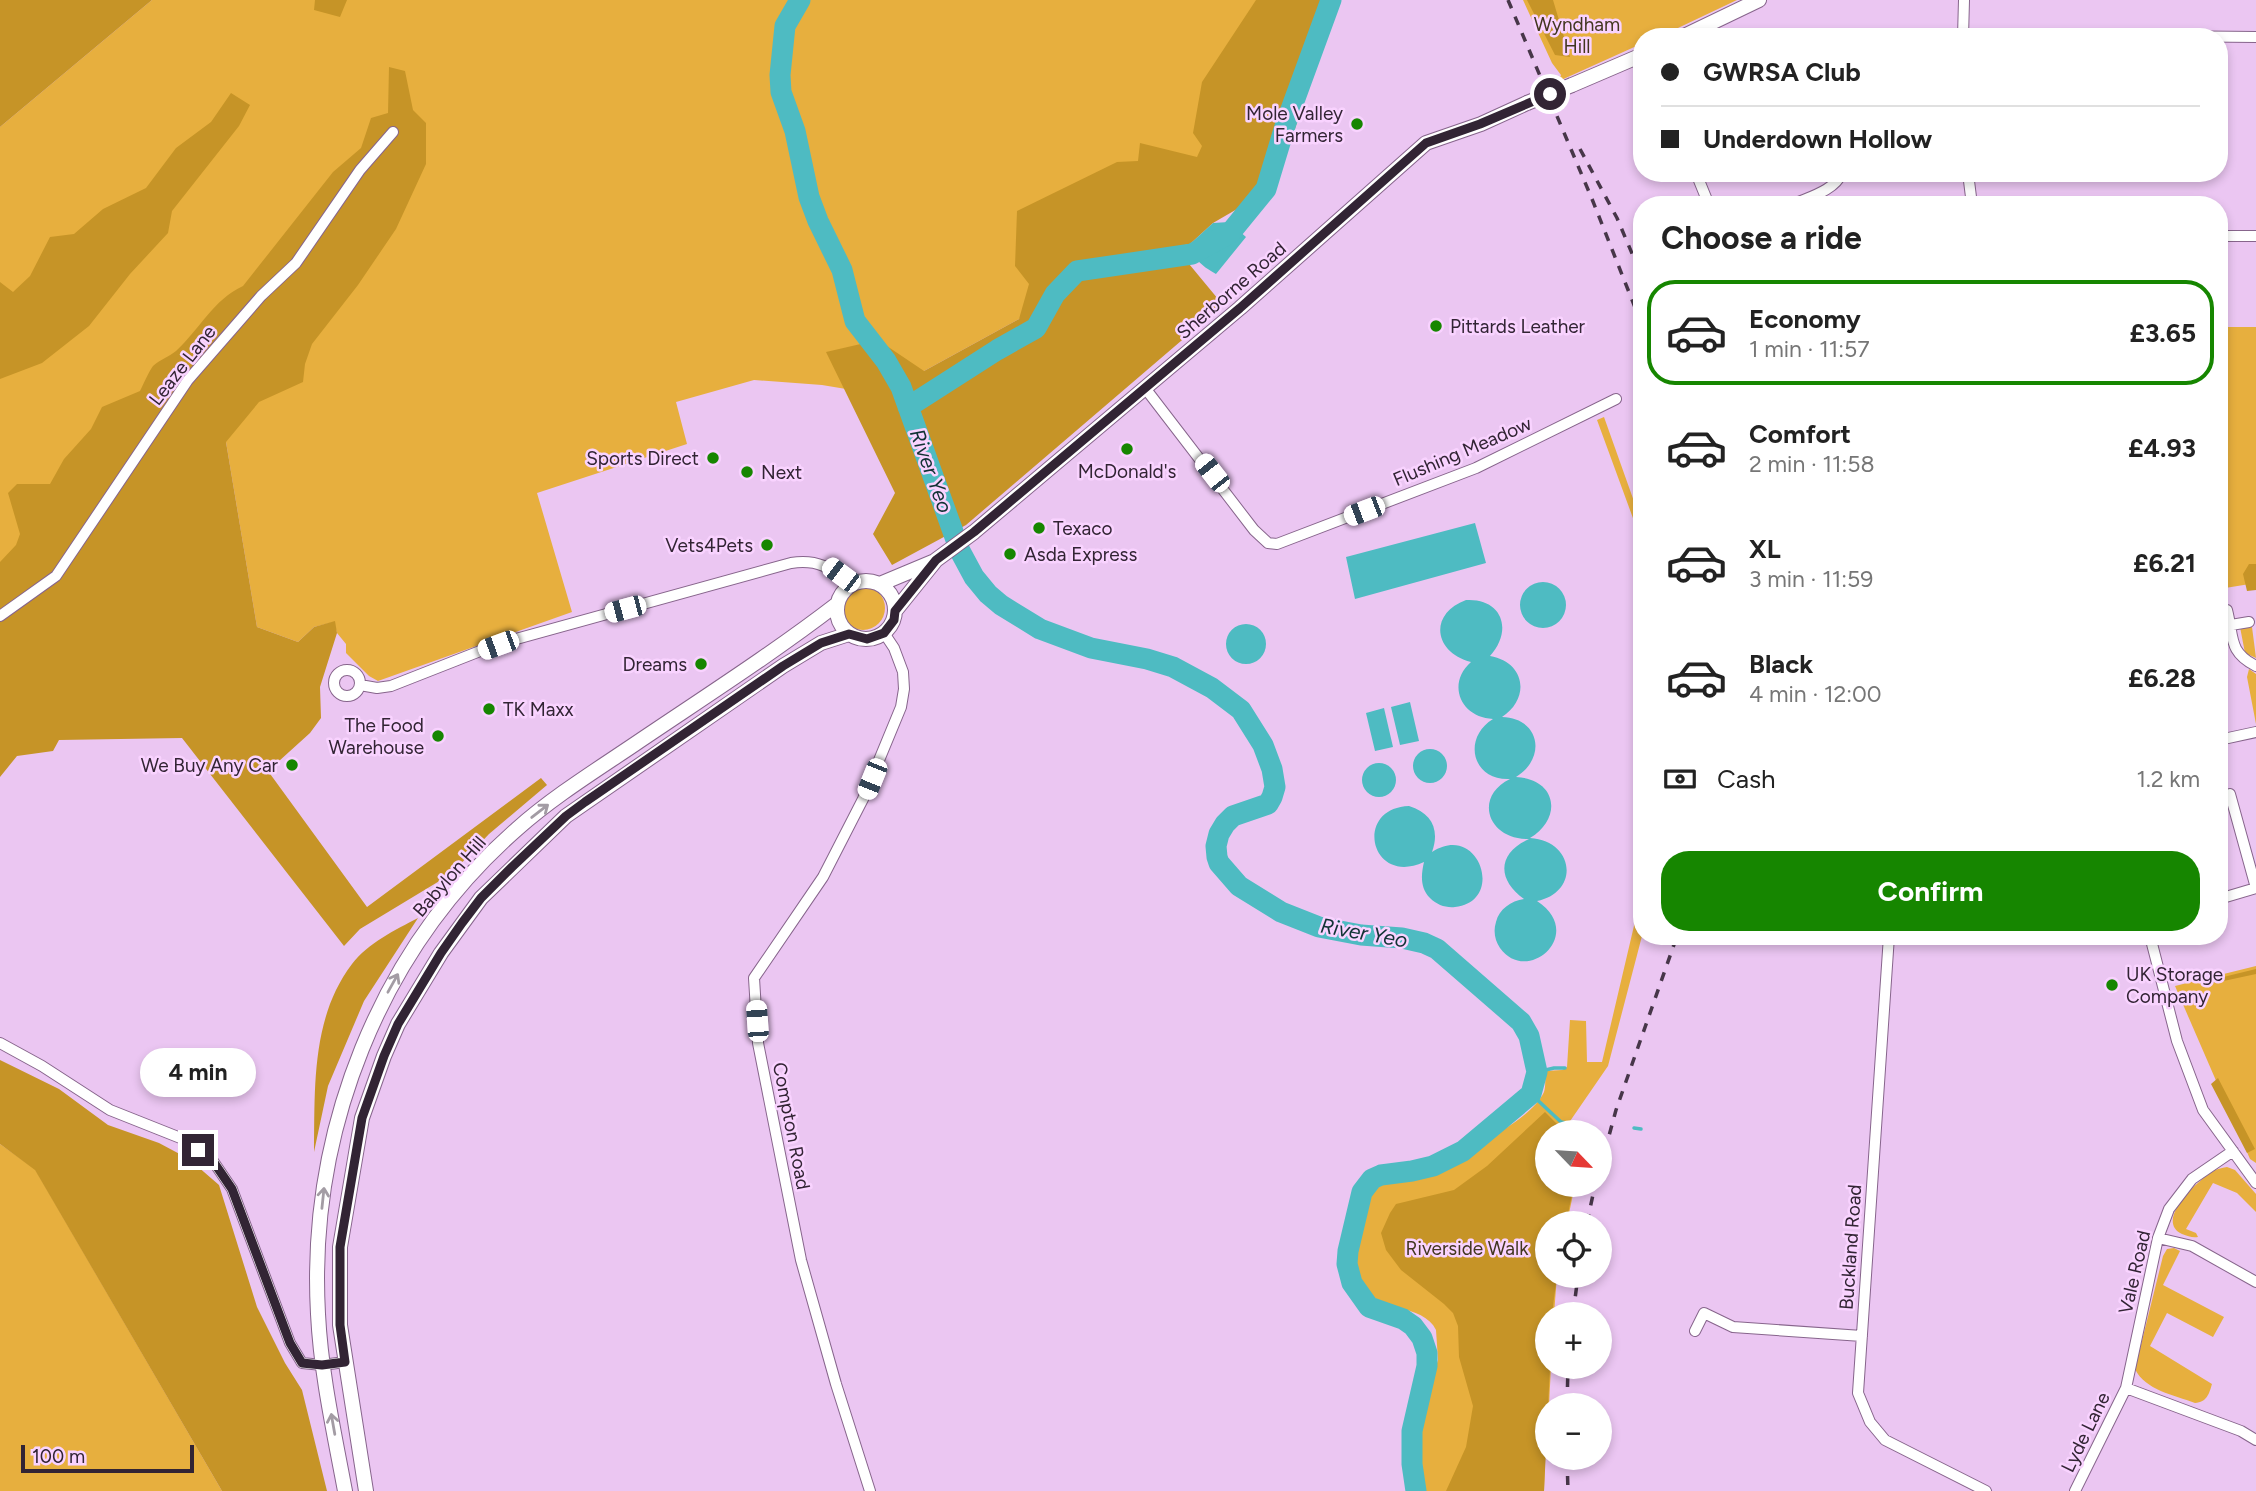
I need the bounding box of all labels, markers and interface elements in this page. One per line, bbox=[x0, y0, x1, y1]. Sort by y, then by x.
park label: Wyndham Hill bbox=[1534, 13, 1620, 58]
text: GWRSA Club bbox=[1703, 56, 1861, 88]
route start bbox=[1534, 78, 1566, 110]
place label: Mole Valley Farmers bbox=[1246, 102, 1343, 147]
marker: Mole Valley Farmers bbox=[1349, 116, 1365, 132]
text: Underdown Hollow bbox=[1703, 123, 1932, 155]
text: Choose a ride bbox=[1661, 219, 1862, 257]
street label: Sherborne Road bbox=[1172, 237, 1291, 344]
icon: car bbox=[1665, 301, 1728, 364]
text: Economy bbox=[1749, 303, 1861, 335]
place label: Pittards Leather bbox=[1450, 315, 1586, 338]
text: £3.65 bbox=[2129, 317, 2196, 349]
marker: Pittards Leather bbox=[1428, 318, 1444, 334]
street label: Leaze Lane bbox=[144, 321, 221, 410]
text: 1 min · 11:57 bbox=[1749, 335, 1870, 363]
street label: Flushing Meadow bbox=[1389, 412, 1535, 491]
icon: car bbox=[1665, 416, 1728, 479]
text: Comfort bbox=[1749, 418, 1851, 450]
water label: River Yeo bbox=[905, 425, 958, 516]
text: £4.93 bbox=[2128, 432, 2196, 464]
marker: McDonald's bbox=[1119, 441, 1135, 457]
place label: Sports Direct bbox=[586, 447, 699, 470]
marker: Sports Direct bbox=[705, 450, 721, 466]
car bbox=[1191, 450, 1234, 496]
text: 2 min · 11:58 bbox=[1749, 450, 1875, 478]
place label: McDonald's bbox=[1078, 460, 1176, 483]
place label: Next bbox=[761, 461, 802, 484]
marker: Next bbox=[739, 464, 755, 480]
car bbox=[1341, 494, 1388, 528]
place label: Texaco bbox=[1053, 517, 1113, 540]
marker: Texaco bbox=[1031, 520, 1047, 536]
icon: car bbox=[1665, 531, 1728, 594]
text: XL bbox=[1749, 533, 1781, 565]
place label: Vets4Pets bbox=[665, 534, 753, 557]
marker: Vets4Pets bbox=[759, 537, 775, 553]
place label: Asda Express bbox=[1024, 543, 1137, 566]
marker: Asda Express bbox=[1002, 546, 1018, 562]
text: £6.21 bbox=[2133, 547, 2196, 579]
car bbox=[818, 554, 865, 596]
text: 3 min · 11:59 bbox=[1749, 565, 1873, 593]
car bbox=[602, 593, 649, 625]
car bbox=[475, 628, 522, 662]
icon: car bbox=[1665, 646, 1728, 709]
text: Black bbox=[1749, 648, 1813, 680]
place label: Dreams bbox=[622, 653, 687, 676]
marker: Dreams bbox=[693, 656, 709, 672]
text: £6.28 bbox=[2128, 662, 2196, 694]
text: 4 min · 12:00 bbox=[1749, 680, 1882, 708]
place label: TK Maxx bbox=[503, 698, 574, 721]
marker: TK Maxx bbox=[481, 701, 497, 717]
place label: The Food Warehouse bbox=[329, 714, 424, 759]
marker: The Food Warehouse bbox=[430, 728, 446, 744]
place label: We Buy Any Car bbox=[141, 754, 279, 777]
car bbox=[855, 756, 890, 802]
marker: We Buy Any Car bbox=[284, 757, 300, 773]
icon: cash bbox=[1661, 760, 1699, 798]
text: Cash bbox=[1717, 763, 1776, 795]
text: 1.2 km bbox=[2136, 765, 2200, 793]
one-way arrow bbox=[530, 804, 548, 819]
street label: Babylon Hill bbox=[408, 831, 491, 922]
button: Confirm bbox=[1661, 851, 2200, 931]
water label: River Yeo bbox=[1319, 913, 1409, 952]
place label: UK Storage Company bbox=[2126, 963, 2223, 1008]
one-way arrow bbox=[386, 974, 400, 994]
marker: UK Storage Company bbox=[2104, 977, 2120, 993]
car bbox=[746, 999, 769, 1043]
callout: 4 min bbox=[140, 1048, 256, 1098]
text: 4 min bbox=[168, 1058, 228, 1086]
street label: Compton Road bbox=[768, 1060, 815, 1192]
north arrow bbox=[1535, 1120, 1612, 1197]
map controls bbox=[1535, 1120, 1612, 1470]
route end bbox=[182, 1134, 214, 1166]
street label: Buckland Road bbox=[1835, 1184, 1866, 1311]
one-way arrow bbox=[316, 1187, 329, 1210]
button: locate bbox=[1535, 1211, 1612, 1288]
street label: Vale Road bbox=[2114, 1228, 2155, 1316]
park label: Riverside Walk bbox=[1406, 1237, 1529, 1260]
button: + bbox=[1535, 1302, 1612, 1379]
street label: Lyde Lane bbox=[2056, 1388, 2115, 1476]
button: − bbox=[1535, 1393, 1612, 1470]
one-way arrow bbox=[325, 1413, 339, 1436]
scale bar bbox=[21, 1442, 194, 1474]
text: 100 m bbox=[32, 1445, 85, 1468]

